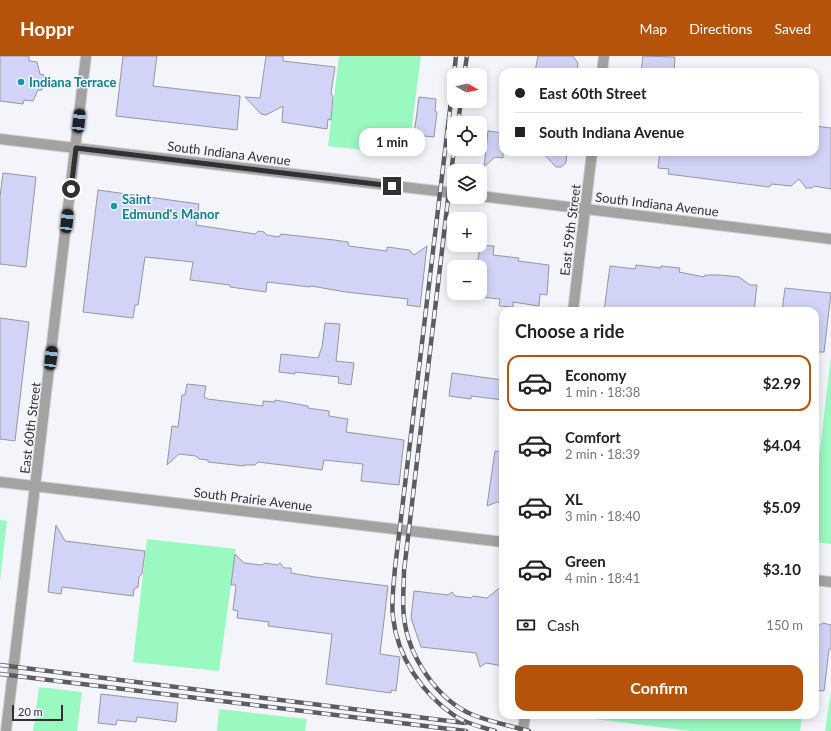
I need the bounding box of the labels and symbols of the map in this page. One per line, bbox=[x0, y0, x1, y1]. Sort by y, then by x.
north arrow bbox=[447, 68, 487, 108]
place label: Indiana Terrace bbox=[29, 74, 117, 90]
marker: Indiana Terrace bbox=[16, 77, 26, 87]
car bbox=[72, 108, 86, 134]
callout: 1 min bbox=[359, 128, 425, 156]
street label: South Indiana Avenue bbox=[166, 137, 292, 169]
route end bbox=[383, 177, 401, 195]
route start bbox=[62, 180, 80, 198]
street label: East 59th Street bbox=[556, 183, 584, 277]
street label: South Indiana Avenue bbox=[594, 188, 720, 220]
place label: Saint Edmund's Manor bbox=[122, 191, 220, 222]
marker: Saint Edmund's Manor bbox=[109, 201, 119, 211]
car bbox=[60, 208, 74, 234]
car bbox=[44, 345, 58, 371]
street label: East 60th Street bbox=[16, 381, 44, 475]
street label: South Prairie Avenue bbox=[193, 484, 313, 514]
scale bar bbox=[12, 703, 63, 722]

